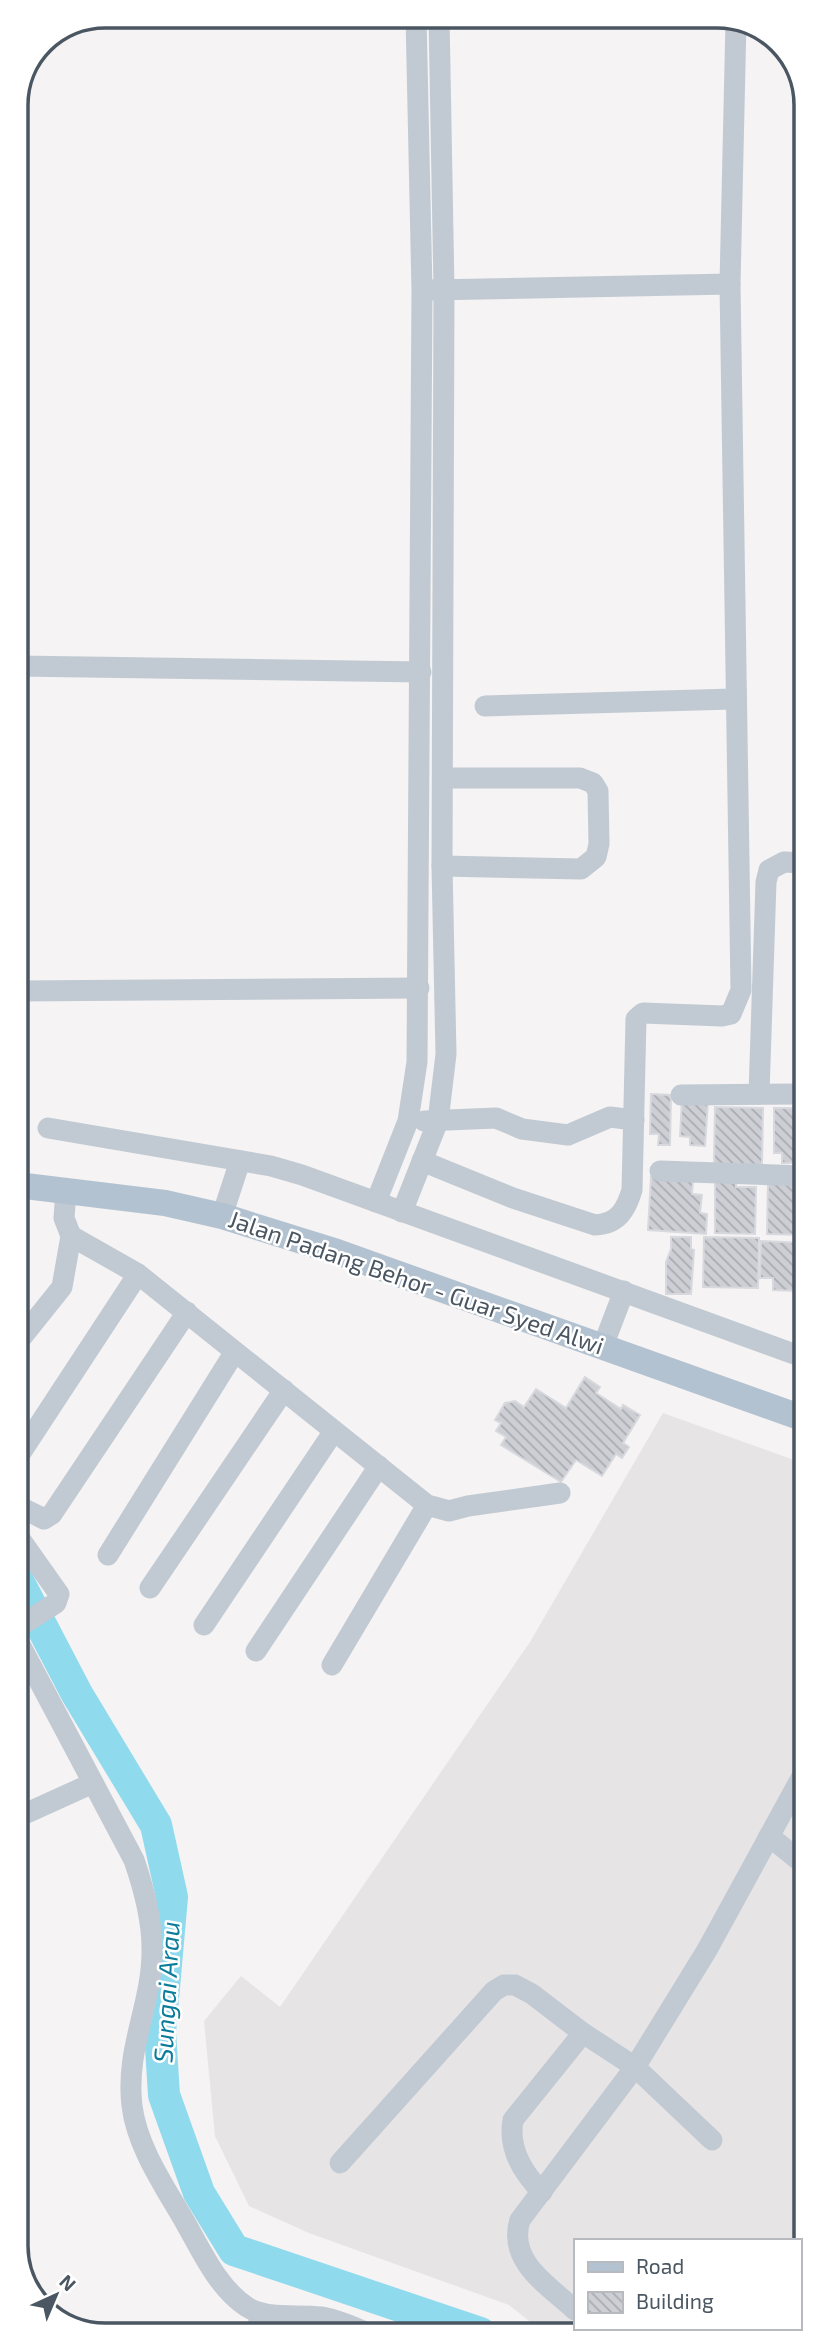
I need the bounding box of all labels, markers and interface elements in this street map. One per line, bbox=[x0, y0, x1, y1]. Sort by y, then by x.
street label: Jalan Padang Behor - Guar Syed Alwi bbox=[225, 1204, 608, 1360]
water label: Sungai Arau bbox=[146, 1920, 185, 2063]
legend bbox=[574, 2239, 801, 2330]
text: Road bbox=[636, 2253, 684, 2278]
north arrow bbox=[21, 2260, 91, 2330]
text: N bbox=[55, 2269, 81, 2295]
text: Building bbox=[636, 2288, 714, 2313]

